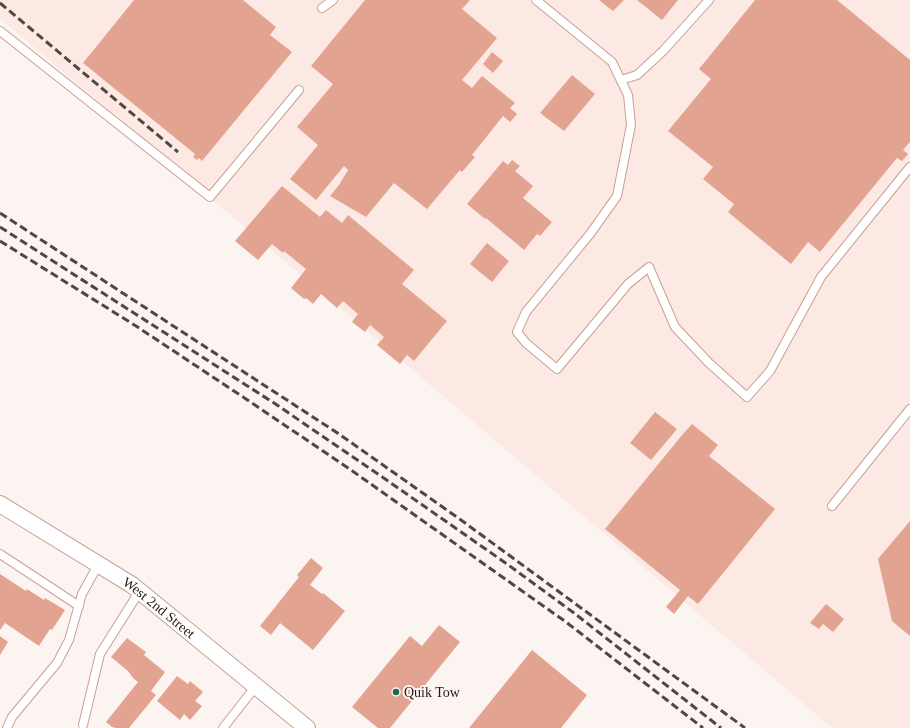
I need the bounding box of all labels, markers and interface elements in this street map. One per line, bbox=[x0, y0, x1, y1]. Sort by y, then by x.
street label: West 2nd Street bbox=[120, 574, 198, 641]
place label: Quik Tow bbox=[404, 685, 461, 700]
marker: Quik Tow bbox=[391, 687, 401, 697]

